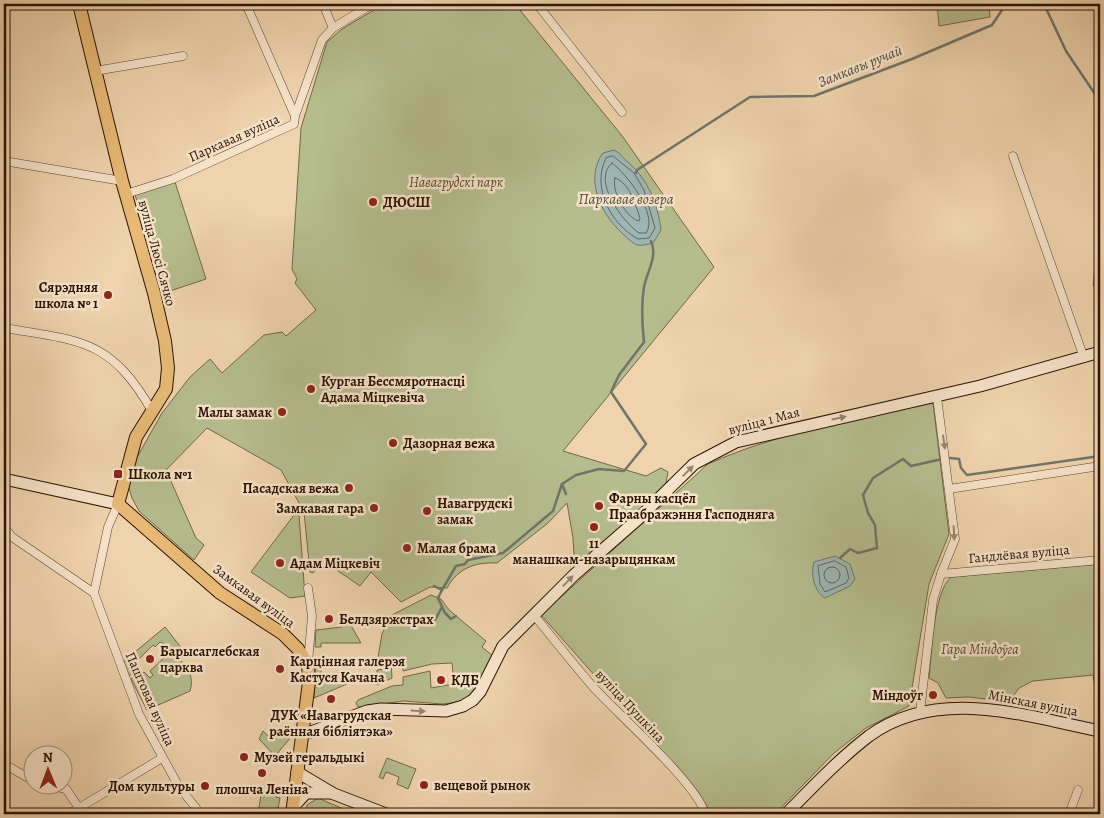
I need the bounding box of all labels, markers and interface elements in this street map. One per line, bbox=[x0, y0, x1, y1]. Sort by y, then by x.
water label: Замкавы ручай bbox=[815, 40, 906, 92]
street label: Паркавая вуліца bbox=[186, 109, 283, 167]
park label: Навагрудскі парк bbox=[409, 173, 503, 192]
water label: Паркавае возера bbox=[578, 189, 674, 209]
place label: ДЮСШ bbox=[383, 193, 430, 212]
marker: ДЮСШ bbox=[367, 196, 379, 208]
street label: вуліца Люсі Сячко bbox=[134, 198, 180, 308]
place label: Сярэдняя школа № 1 bbox=[35, 278, 98, 313]
marker: Сярэдняя школа № 1 bbox=[102, 289, 114, 301]
place label: Курган Бессмяротнасці Адама Міцкевіча bbox=[320, 372, 465, 407]
marker: Курган Бессмяротнасці Адама Міцкевіча bbox=[305, 383, 317, 395]
street label: вуліца 1 Мая bbox=[726, 402, 802, 440]
place label: Малы замак bbox=[198, 403, 272, 422]
marker: Малы замак bbox=[276, 406, 288, 418]
one-way arrow bbox=[832, 414, 847, 422]
place label: Дазорная вежа bbox=[403, 434, 495, 453]
one-way arrow bbox=[941, 435, 949, 451]
marker: Дазорная вежа bbox=[387, 437, 399, 449]
place label: Школа №1 bbox=[128, 465, 192, 484]
one-way arrow bbox=[682, 465, 694, 477]
marker: Школа №1 bbox=[112, 468, 124, 480]
place label: Пасадская вежа bbox=[243, 479, 339, 498]
marker: Пасадская вежа bbox=[343, 482, 355, 494]
place label: Фарны касцёл Праабражэння Гасподняга bbox=[609, 489, 775, 524]
place label: Навагрудскі замак bbox=[437, 494, 512, 529]
place label: Замкавая гара bbox=[276, 499, 364, 518]
marker: Фарны касцёл Праабражэння Гасподняга bbox=[593, 500, 605, 512]
marker: Замкавая гара bbox=[368, 502, 380, 514]
marker: Навагрудскі замак bbox=[421, 505, 433, 517]
marker: 11 манашкам-назарыцянкам bbox=[588, 521, 600, 533]
one-way arrow bbox=[950, 525, 958, 541]
place label: 11 манашкам-назарыцянкам bbox=[513, 534, 676, 569]
place label: Малая брама bbox=[417, 539, 497, 558]
street label: Гандлёвая вуліца bbox=[968, 540, 1071, 568]
marker: Малая брама bbox=[401, 542, 413, 554]
place label: Адам Міцкевіч bbox=[289, 554, 380, 573]
marker: Адам Міцкевіч bbox=[274, 557, 286, 569]
street label: Замкавая вуліца bbox=[209, 560, 299, 633]
one-way arrow bbox=[562, 575, 574, 587]
place label: Белдзяржстрах bbox=[339, 610, 434, 629]
marker: Белдзяржстрах bbox=[323, 613, 335, 625]
park label: Гара Міндоўга bbox=[941, 640, 1019, 659]
place label: Барысаглебская царква bbox=[160, 642, 260, 677]
street label: Паштовая вуліца bbox=[121, 649, 180, 750]
place label: Карцінная галерэя Кастуся Качана bbox=[290, 652, 405, 687]
marker: Барысаглебская царква bbox=[144, 653, 156, 665]
marker: Карцінная галерэя Кастуся Качана bbox=[274, 663, 286, 675]
street label: вуліца Пушкіна bbox=[591, 665, 669, 747]
place label: КДБ bbox=[451, 671, 479, 690]
marker: КДБ bbox=[435, 674, 447, 686]
street label: Мінская вуліца bbox=[987, 685, 1080, 721]
place label: Міндоўг bbox=[872, 686, 923, 705]
marker: Міндоўг bbox=[927, 689, 939, 701]
marker: ДУК «Навагрудская раённая бібліятэка» bbox=[325, 693, 337, 705]
place label: ДУК «Навагрудская раённая бібліятэка» bbox=[269, 706, 393, 741]
one-way arrow bbox=[410, 708, 426, 716]
north arrow bbox=[22, 746, 72, 796]
text: N bbox=[43, 748, 53, 767]
place label: Музей геральдыкі bbox=[254, 748, 365, 767]
marker: Музей геральдыкі bbox=[238, 751, 250, 763]
marker: плошча Леніна bbox=[256, 767, 268, 779]
place label: вещевой рынок bbox=[434, 776, 531, 795]
place label: Дом культуры bbox=[108, 777, 195, 796]
marker: вещевой рынок bbox=[418, 779, 430, 791]
marker: Дом культуры bbox=[199, 780, 211, 792]
place label: плошча Леніна bbox=[216, 780, 309, 799]

